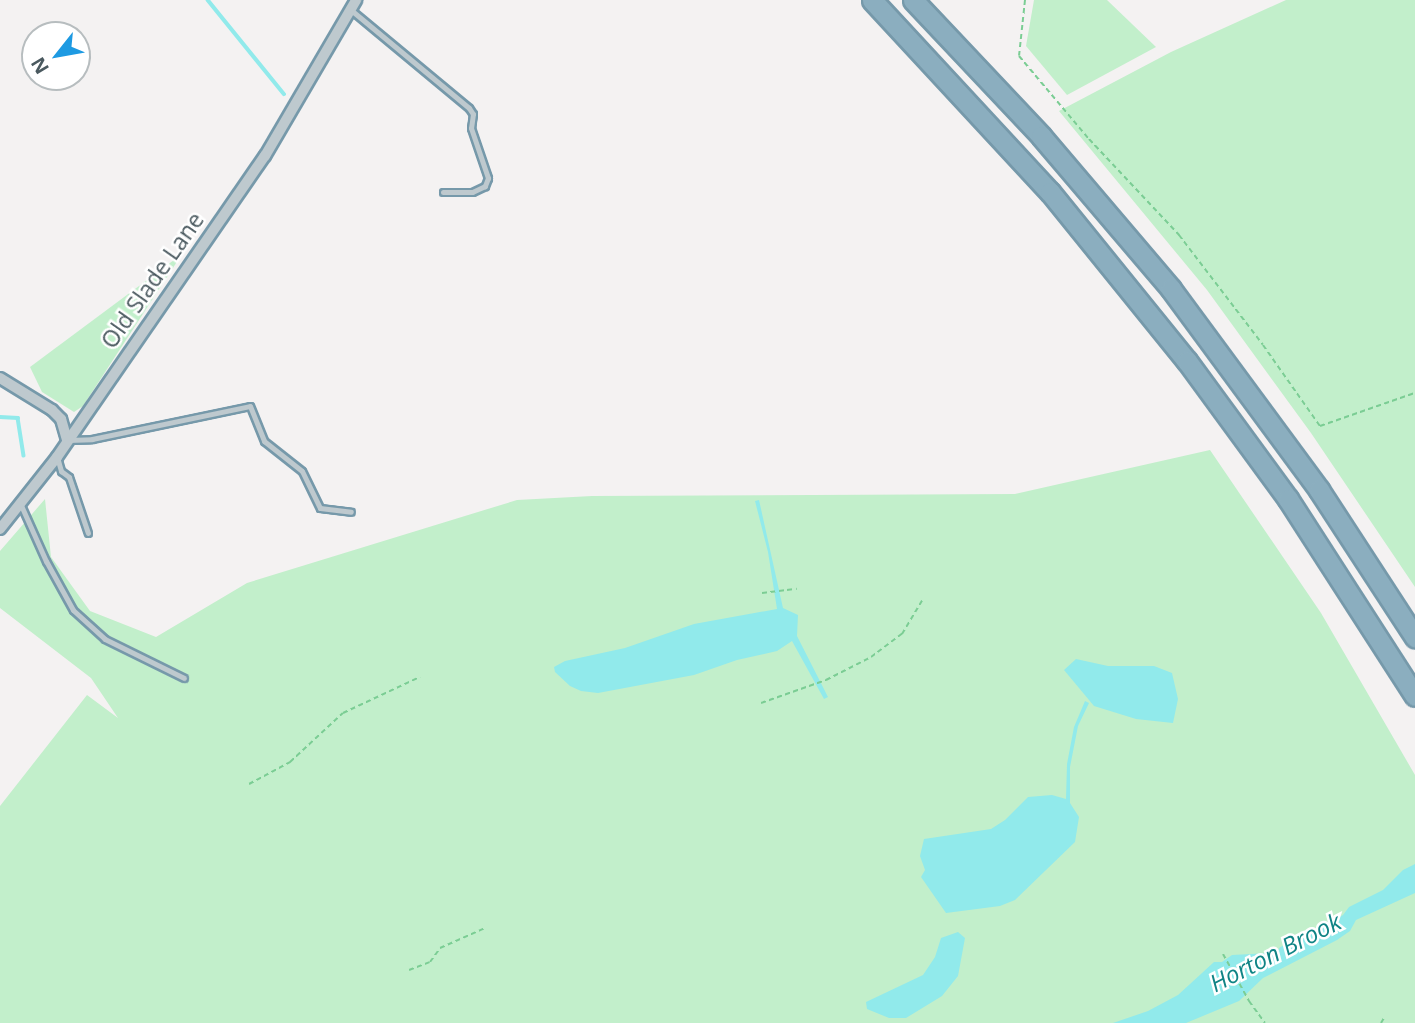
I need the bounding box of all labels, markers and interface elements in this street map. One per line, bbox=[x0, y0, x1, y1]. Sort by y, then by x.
north arrow bbox=[21, 21, 91, 91]
text: N bbox=[25, 52, 55, 79]
street label: Old Slade Lane bbox=[95, 207, 209, 353]
water label: Horton Brook bbox=[1205, 907, 1345, 997]

